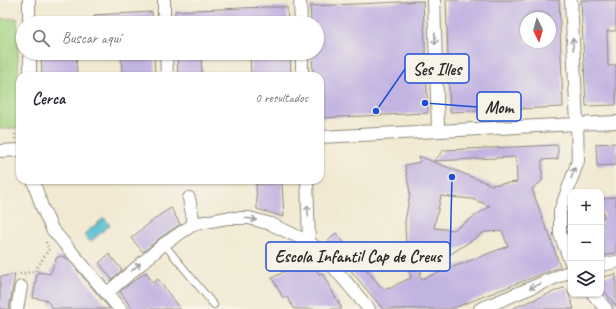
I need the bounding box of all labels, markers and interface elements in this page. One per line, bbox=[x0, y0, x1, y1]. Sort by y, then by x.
north arrow bbox=[520, 12, 556, 48]
search box bbox=[16, 16, 324, 60]
icon: search bbox=[30, 27, 52, 49]
text: Buscar aquí bbox=[62, 29, 121, 48]
one-way arrow bbox=[431, 32, 439, 45]
one-way arrow bbox=[570, 38, 577, 51]
callout: Ses Illes bbox=[405, 54, 469, 83]
text: Ses Illes bbox=[413, 59, 463, 80]
text: Cerca bbox=[32, 88, 65, 109]
text: 0 resultados bbox=[255, 90, 308, 106]
callout: Mom bbox=[477, 92, 521, 121]
text: Mom bbox=[485, 97, 514, 118]
one-way arrow bbox=[570, 167, 578, 179]
map controls bbox=[568, 189, 604, 297]
button: + bbox=[568, 189, 604, 225]
one-way arrow bbox=[304, 205, 312, 218]
one-way arrow bbox=[244, 215, 257, 223]
button: − bbox=[568, 225, 604, 261]
callout: Escola Infantil Cap de Creus bbox=[266, 242, 450, 271]
text: Escola Infantil Cap de Creus bbox=[275, 246, 443, 267]
button: layers bbox=[568, 261, 604, 297]
one-way arrow bbox=[131, 263, 142, 272]
one-way arrow bbox=[529, 283, 541, 290]

